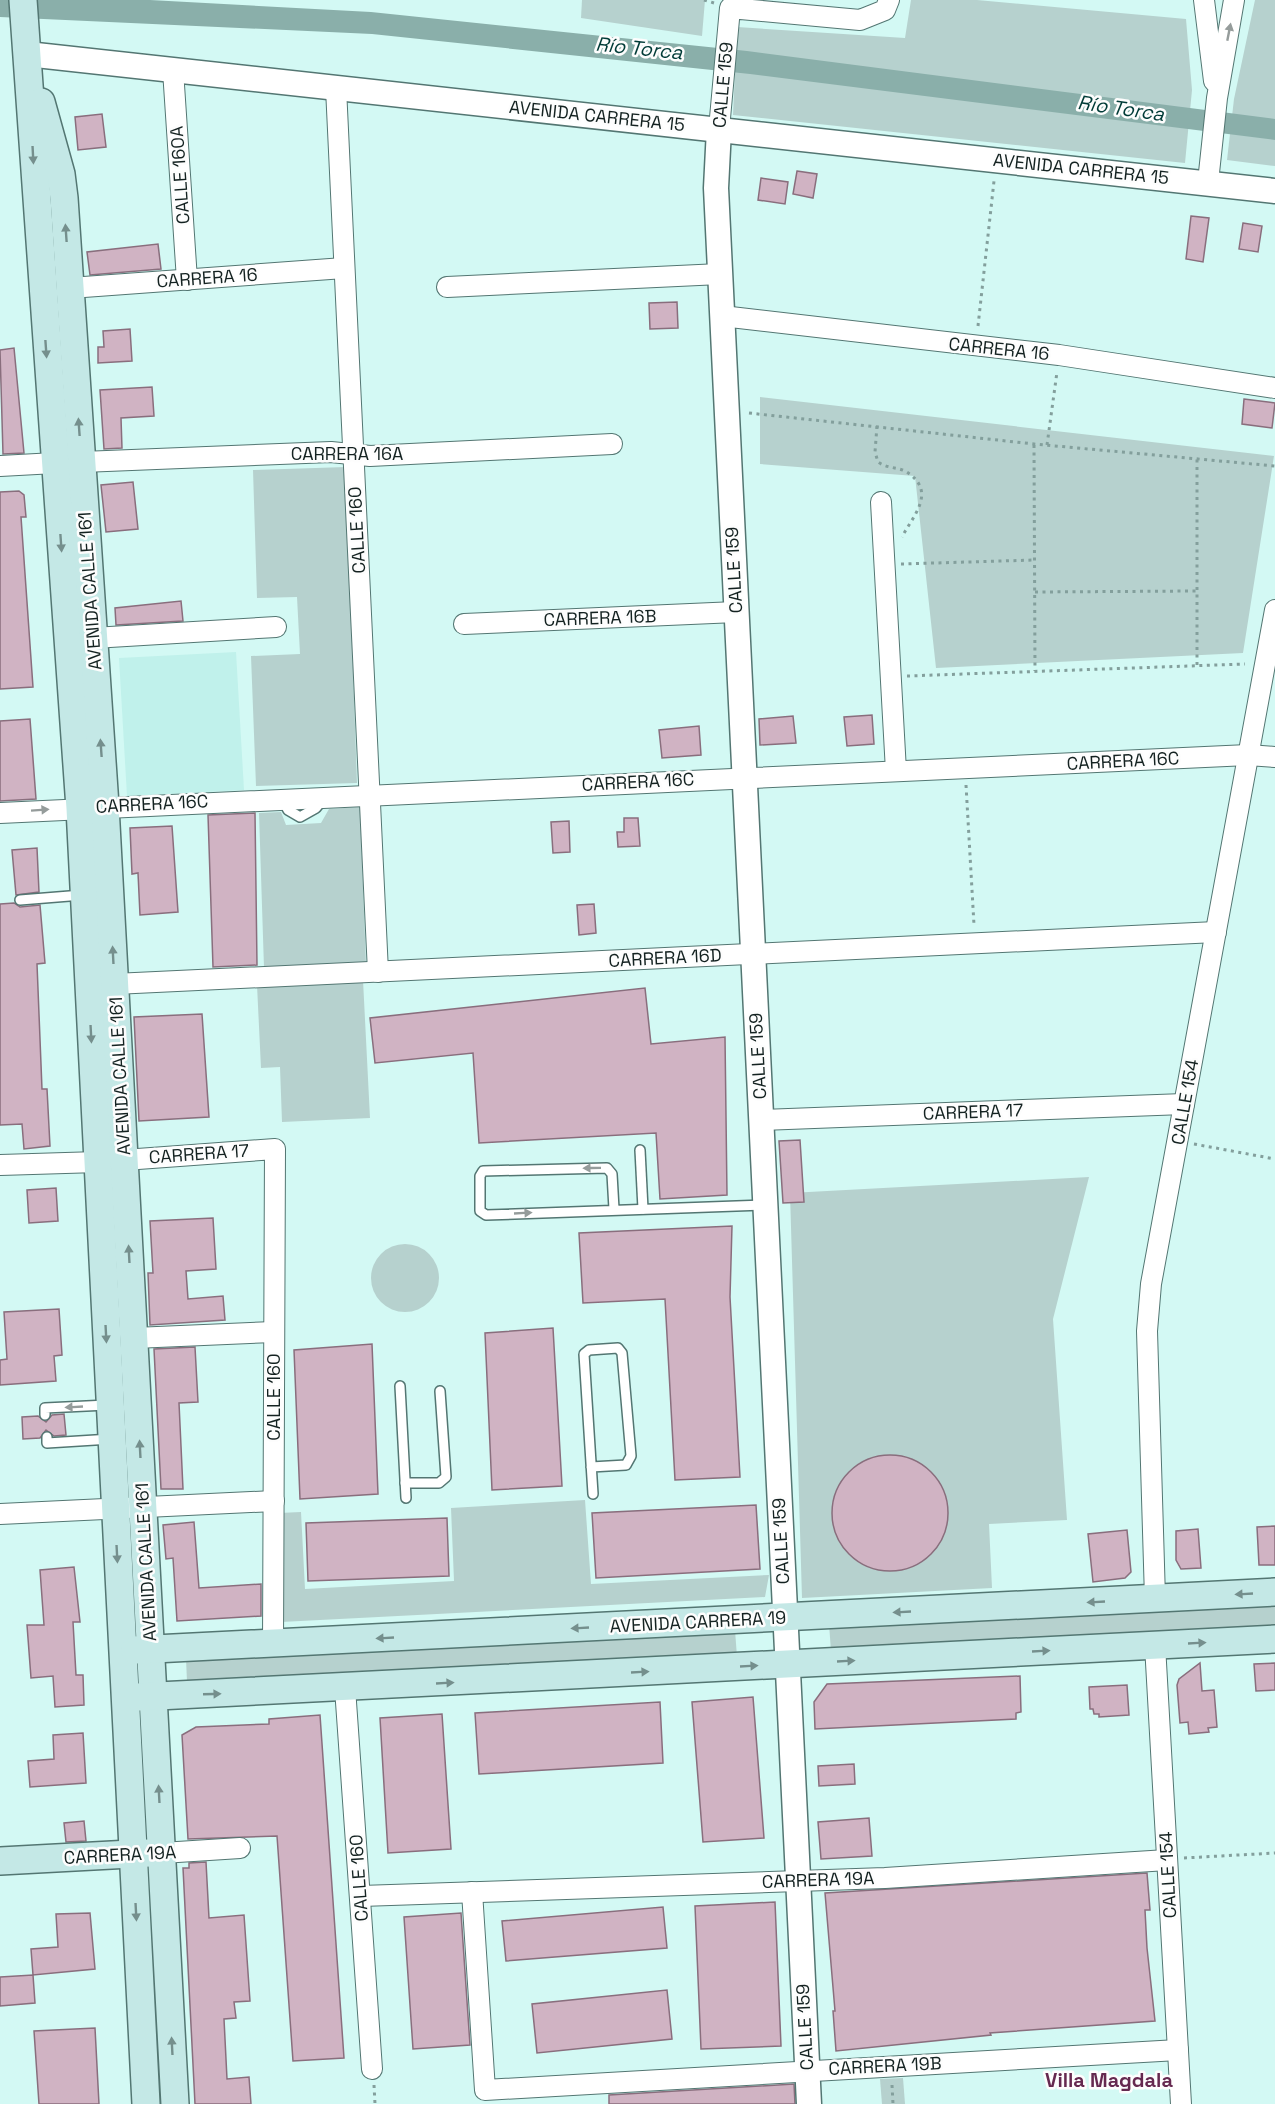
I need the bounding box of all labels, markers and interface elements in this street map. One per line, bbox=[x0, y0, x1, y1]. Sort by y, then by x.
one-way arrow bbox=[1225, 22, 1234, 41]
water label: Río Torca bbox=[594, 31, 684, 66]
street label: CALLE 159 bbox=[707, 41, 738, 129]
water label: Río Torca bbox=[1076, 89, 1167, 127]
street label: AVENIDA CARRERA 15 bbox=[508, 95, 686, 136]
street label: CALLE 160A bbox=[165, 125, 194, 225]
one-way arrow bbox=[28, 145, 37, 164]
street label: AVENIDA CARRERA 15 bbox=[992, 148, 1170, 189]
one-way arrow bbox=[62, 223, 71, 242]
street label: CARRERA 16 bbox=[156, 262, 258, 293]
street label: CARRERA 16 bbox=[948, 332, 1051, 365]
one-way arrow bbox=[42, 340, 51, 359]
one-way arrow bbox=[75, 418, 84, 437]
street label: CARRERA 16A bbox=[291, 442, 403, 465]
street label: CALLE 160 bbox=[343, 486, 370, 574]
street label: AVENIDA CALLE 161 bbox=[72, 511, 107, 671]
street label: CALLE 159 bbox=[720, 526, 747, 614]
one-way arrow bbox=[56, 534, 66, 553]
street label: CARRERA 16B bbox=[543, 604, 657, 631]
one-way arrow bbox=[96, 738, 105, 757]
street label: CARRERA 16C bbox=[1066, 746, 1180, 775]
street label: CARRERA 16C bbox=[581, 767, 695, 796]
street label: CARRERA 16C bbox=[95, 789, 209, 818]
one-way arrow bbox=[31, 805, 50, 815]
street label: CARRERA 16D bbox=[608, 943, 722, 972]
one-way arrow bbox=[108, 945, 117, 964]
street label: AVENIDA CALLE 161 bbox=[104, 996, 135, 1156]
street label: CALLE 159 bbox=[744, 1012, 771, 1100]
one-way arrow bbox=[87, 1024, 96, 1043]
street label: CALLE 154 bbox=[1166, 1057, 1203, 1147]
street label: CARRERA 17 bbox=[922, 1098, 1024, 1125]
street label: CARRERA 17 bbox=[148, 1139, 250, 1168]
one-way arrow bbox=[583, 1164, 602, 1173]
one-way arrow bbox=[513, 1209, 532, 1218]
one-way arrow bbox=[125, 1245, 134, 1264]
one-way arrow bbox=[102, 1324, 111, 1343]
street label: CALLE 160 bbox=[262, 1353, 285, 1441]
one-way arrow bbox=[64, 1402, 83, 1412]
one-way arrow bbox=[136, 1439, 145, 1458]
street label: AVENIDA CALLE 161 bbox=[130, 1482, 161, 1642]
street label: CALLE 159 bbox=[767, 1497, 794, 1585]
one-way arrow bbox=[112, 1545, 121, 1564]
one-way arrow bbox=[1235, 1589, 1254, 1598]
one-way arrow bbox=[1087, 1597, 1106, 1606]
street label: AVENIDA CARRERA 19 bbox=[609, 1605, 787, 1638]
one-way arrow bbox=[892, 1607, 911, 1616]
one-way arrow bbox=[570, 1624, 589, 1633]
one-way arrow bbox=[376, 1634, 395, 1643]
one-way arrow bbox=[1187, 1638, 1206, 1647]
one-way arrow bbox=[1031, 1647, 1050, 1656]
one-way arrow bbox=[836, 1657, 855, 1666]
one-way arrow bbox=[739, 1662, 758, 1671]
one-way arrow bbox=[630, 1668, 649, 1677]
one-way arrow bbox=[435, 1678, 454, 1687]
one-way arrow bbox=[203, 1689, 222, 1698]
one-way arrow bbox=[154, 1785, 163, 1804]
street label: CALLE 154 bbox=[1154, 1831, 1181, 1919]
street label: CALLE 160 bbox=[344, 1834, 373, 1922]
street label: CARRERA 19A bbox=[63, 1840, 177, 1869]
street label: CARRERA 19A bbox=[761, 1866, 875, 1893]
one-way arrow bbox=[131, 1903, 140, 1922]
street label: CALLE 159 bbox=[791, 1983, 818, 2071]
one-way arrow bbox=[168, 2036, 177, 2055]
street label: CARRERA 19B bbox=[828, 2051, 942, 2080]
district label: Villa Magdala bbox=[1045, 2067, 1173, 2093]

